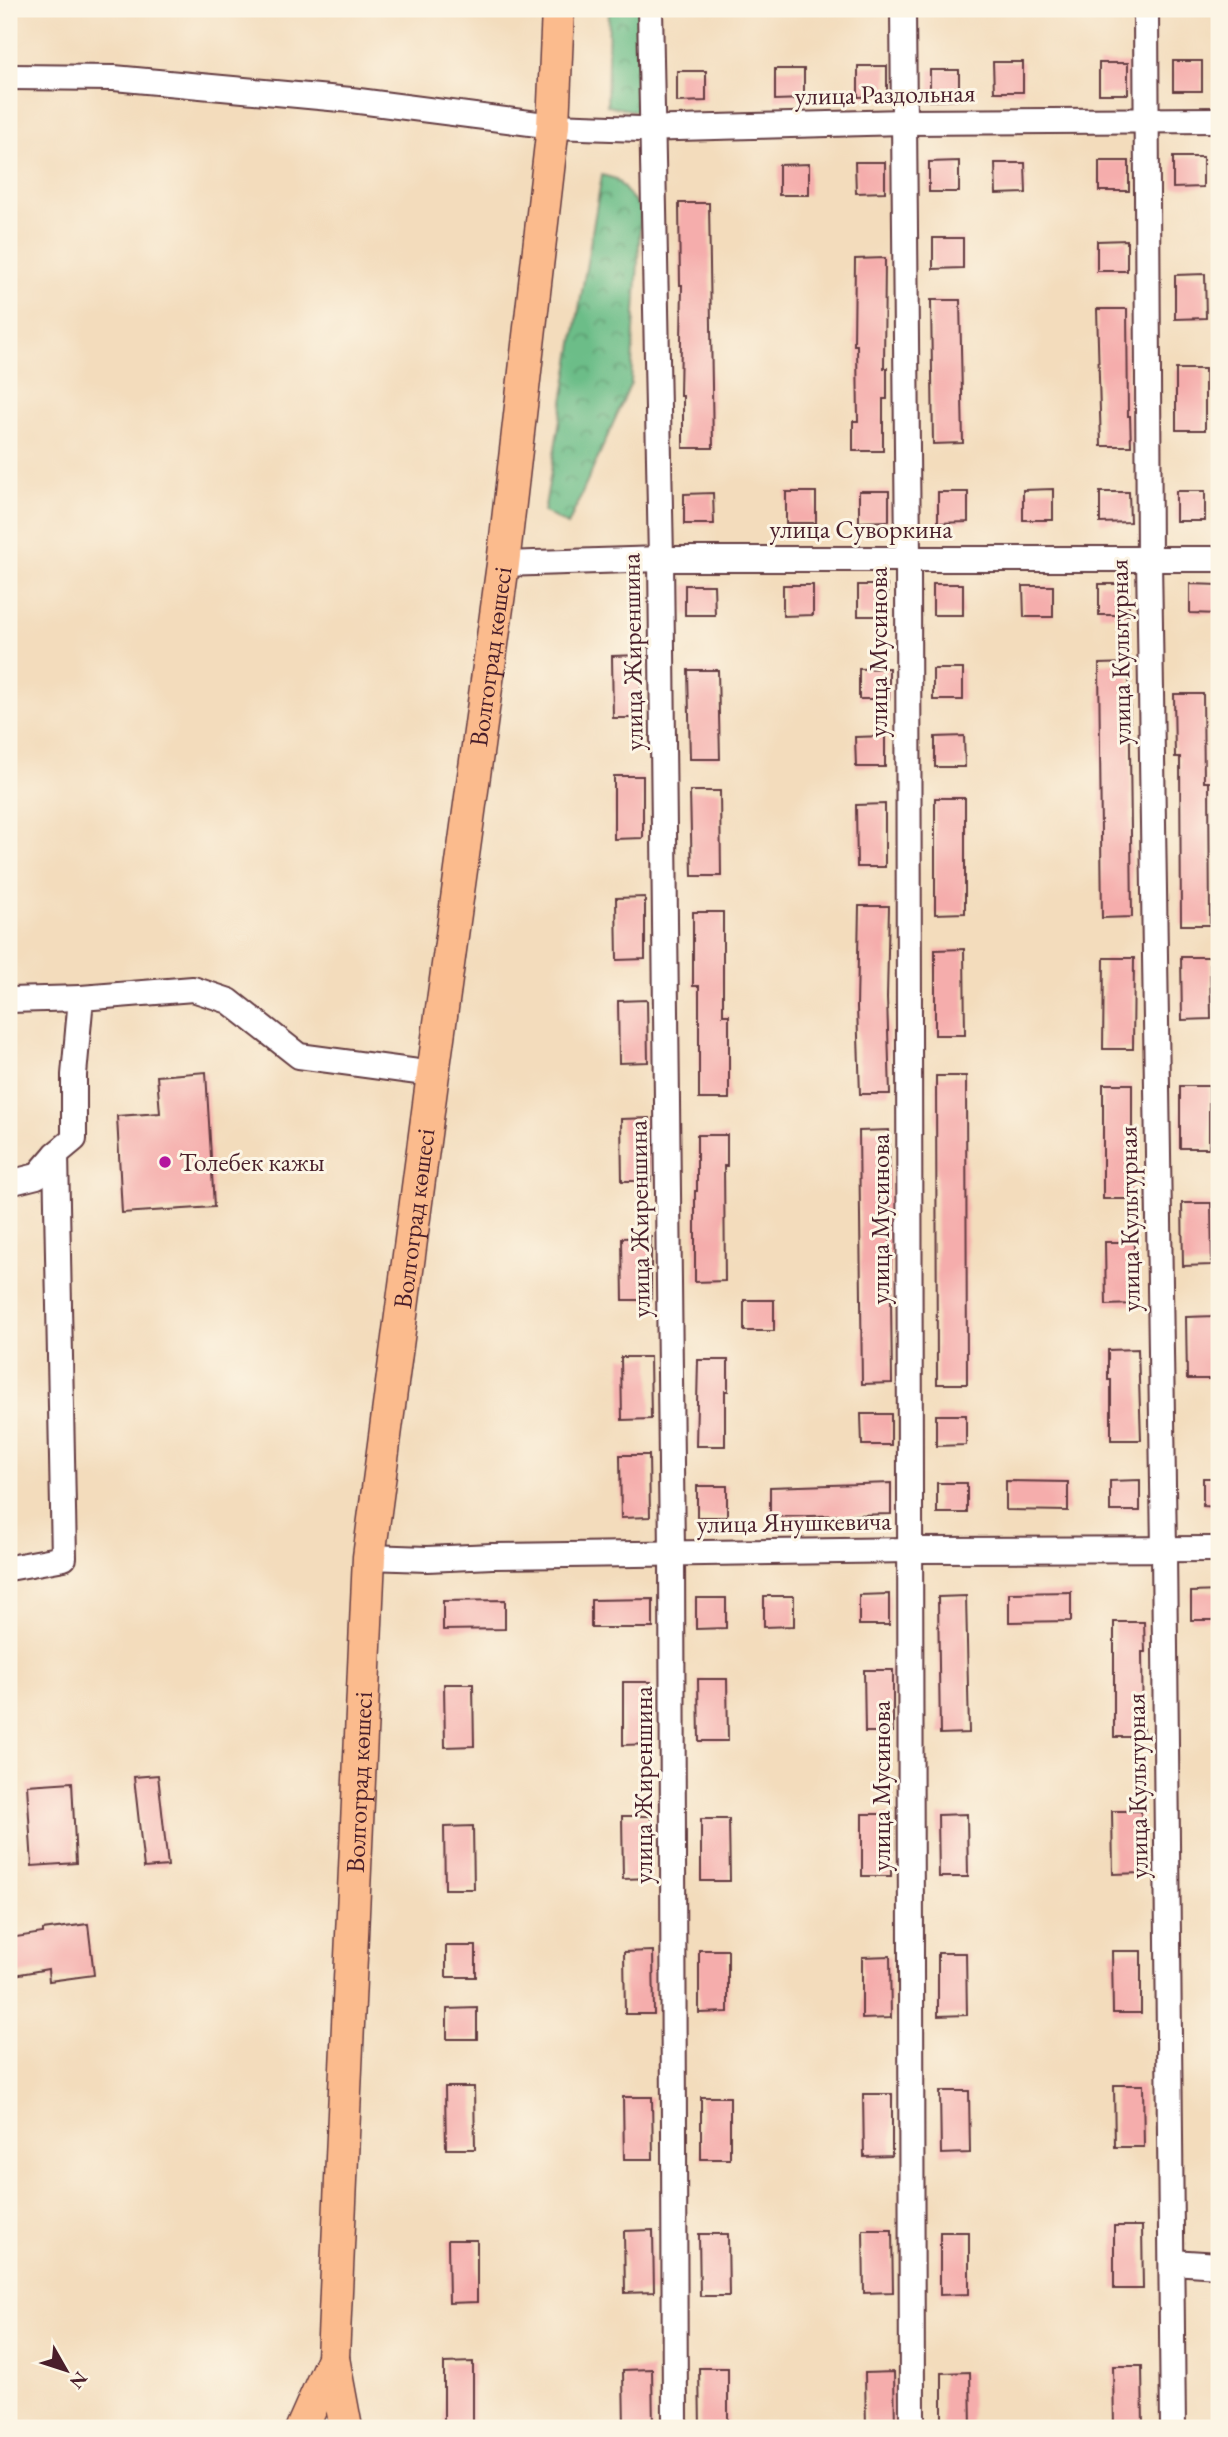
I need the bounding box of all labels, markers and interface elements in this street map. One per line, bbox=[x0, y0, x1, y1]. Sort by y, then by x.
street label: улица Раздольная bbox=[794, 75, 976, 113]
street label: улица Суворкина bbox=[769, 512, 953, 546]
street label: улица Жиреншина bbox=[613, 552, 651, 751]
street label: улица Культурная bbox=[1101, 559, 1139, 745]
street label: Волгоград көшесі bbox=[461, 564, 519, 749]
street label: улица Мусинова bbox=[861, 566, 895, 737]
street label: улица Жиреншина bbox=[620, 1119, 658, 1318]
street label: Волгоград көшесі bbox=[385, 1126, 443, 1310]
street label: улица Культурная bbox=[1110, 1126, 1148, 1312]
street label: улица Мусинова bbox=[863, 1133, 897, 1304]
place label: Толебек кажы bbox=[179, 1145, 325, 1179]
marker: Толебек кажы bbox=[157, 1154, 173, 1170]
street label: улица Янушкевича bbox=[696, 1503, 892, 1541]
street label: улица Жиреншина bbox=[626, 1685, 660, 1884]
street label: Волгоград көшесі bbox=[338, 1691, 380, 1874]
street label: улица Культурная bbox=[1118, 1693, 1156, 1879]
street label: улица Мусинова bbox=[864, 1700, 898, 1871]
north arrow bbox=[32, 2336, 102, 2406]
text: N bbox=[64, 2367, 93, 2395]

